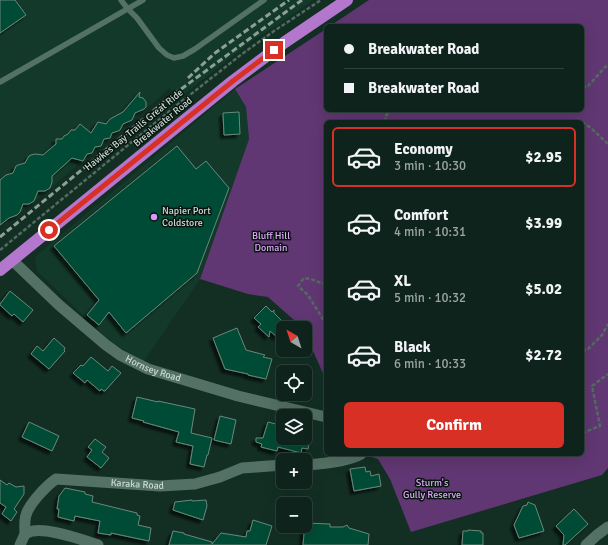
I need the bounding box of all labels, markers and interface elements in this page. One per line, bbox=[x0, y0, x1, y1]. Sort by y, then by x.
text: Breakwater Road bbox=[368, 40, 479, 58]
route end bbox=[265, 41, 283, 59]
text: Breakwater Road bbox=[368, 79, 479, 97]
street label: Hawkes Bay Trails Great Ride bbox=[82, 87, 186, 173]
street label: Breakwater Road bbox=[131, 95, 195, 149]
icon: car bbox=[346, 139, 382, 175]
text: Economy bbox=[394, 140, 453, 158]
text: $2.95 bbox=[525, 148, 562, 166]
text: 3 min · 10:30 bbox=[394, 158, 466, 174]
place label: Napier Port Coldstore bbox=[162, 205, 211, 229]
icon: car bbox=[346, 205, 382, 241]
text: Comfort bbox=[394, 206, 448, 224]
marker: Napier Port Coldstore bbox=[149, 212, 159, 222]
text: $3.99 bbox=[525, 214, 562, 232]
route start bbox=[40, 221, 58, 239]
text: 4 min · 10:31 bbox=[394, 224, 466, 240]
park label: Bluff Hill Domain bbox=[252, 230, 290, 254]
icon: car bbox=[346, 271, 382, 307]
text: XL bbox=[394, 272, 411, 290]
text: $5.02 bbox=[525, 280, 562, 298]
text: 5 min · 10:32 bbox=[394, 290, 466, 306]
north arrow bbox=[276, 321, 312, 357]
map controls bbox=[276, 321, 312, 533]
icon: car bbox=[346, 337, 382, 373]
text: Black bbox=[394, 338, 431, 356]
text: $2.72 bbox=[525, 346, 562, 364]
street label: Hornsey Road bbox=[123, 353, 182, 385]
text: 6 min · 10:33 bbox=[394, 356, 466, 372]
button: locate bbox=[276, 365, 312, 401]
button: Confirm bbox=[344, 402, 564, 448]
button: layers bbox=[276, 409, 312, 445]
button: + bbox=[276, 453, 312, 489]
street label: Karaka Road bbox=[110, 477, 164, 492]
park label: Sturm's Gully Reserve bbox=[403, 477, 461, 501]
button: − bbox=[276, 497, 312, 533]

